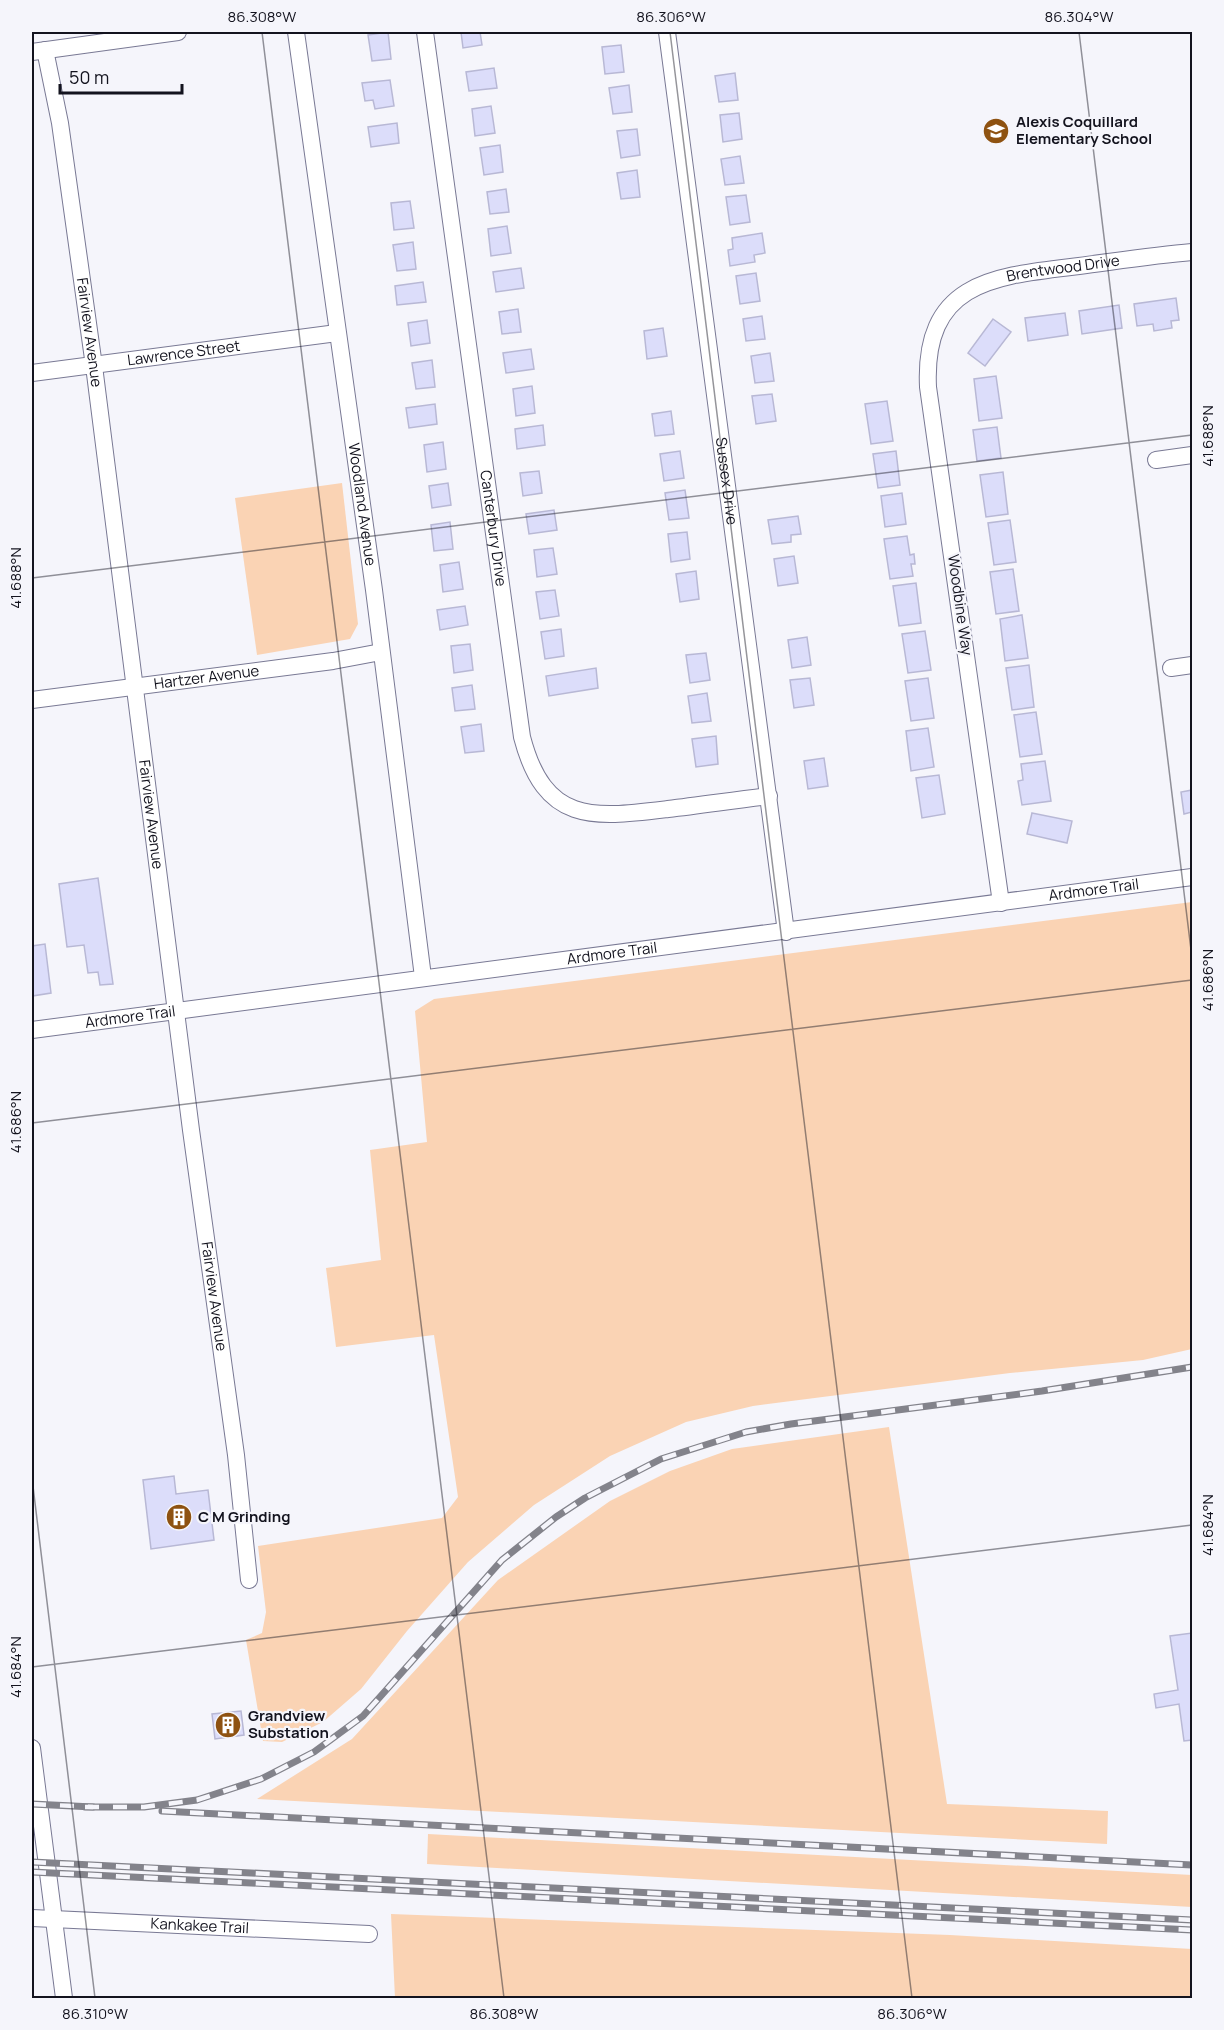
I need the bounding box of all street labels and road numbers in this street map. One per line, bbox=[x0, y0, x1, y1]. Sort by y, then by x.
street label: Brentwood Drive bbox=[1004, 250, 1121, 287]
street label: Fairview Avenue bbox=[72, 276, 108, 388]
street label: Lawrence Street bbox=[126, 335, 241, 370]
street label: Sussex Drive bbox=[711, 436, 743, 526]
street label: Woodland Avenue bbox=[344, 442, 382, 567]
street label: Canterbury Drive bbox=[475, 469, 512, 588]
street label: Woodbine Way bbox=[943, 553, 978, 657]
street label: Hartzer Avenue bbox=[153, 660, 261, 694]
street label: Fairview Avenue bbox=[134, 759, 169, 871]
street label: Ardmore Trail bbox=[1047, 873, 1140, 906]
street label: Ardmore Trail bbox=[565, 937, 658, 969]
street label: Ardmore Trail bbox=[84, 1000, 177, 1033]
street label: Fairview Avenue bbox=[197, 1240, 233, 1352]
street label: Kankakee Trail bbox=[150, 1913, 250, 1938]

